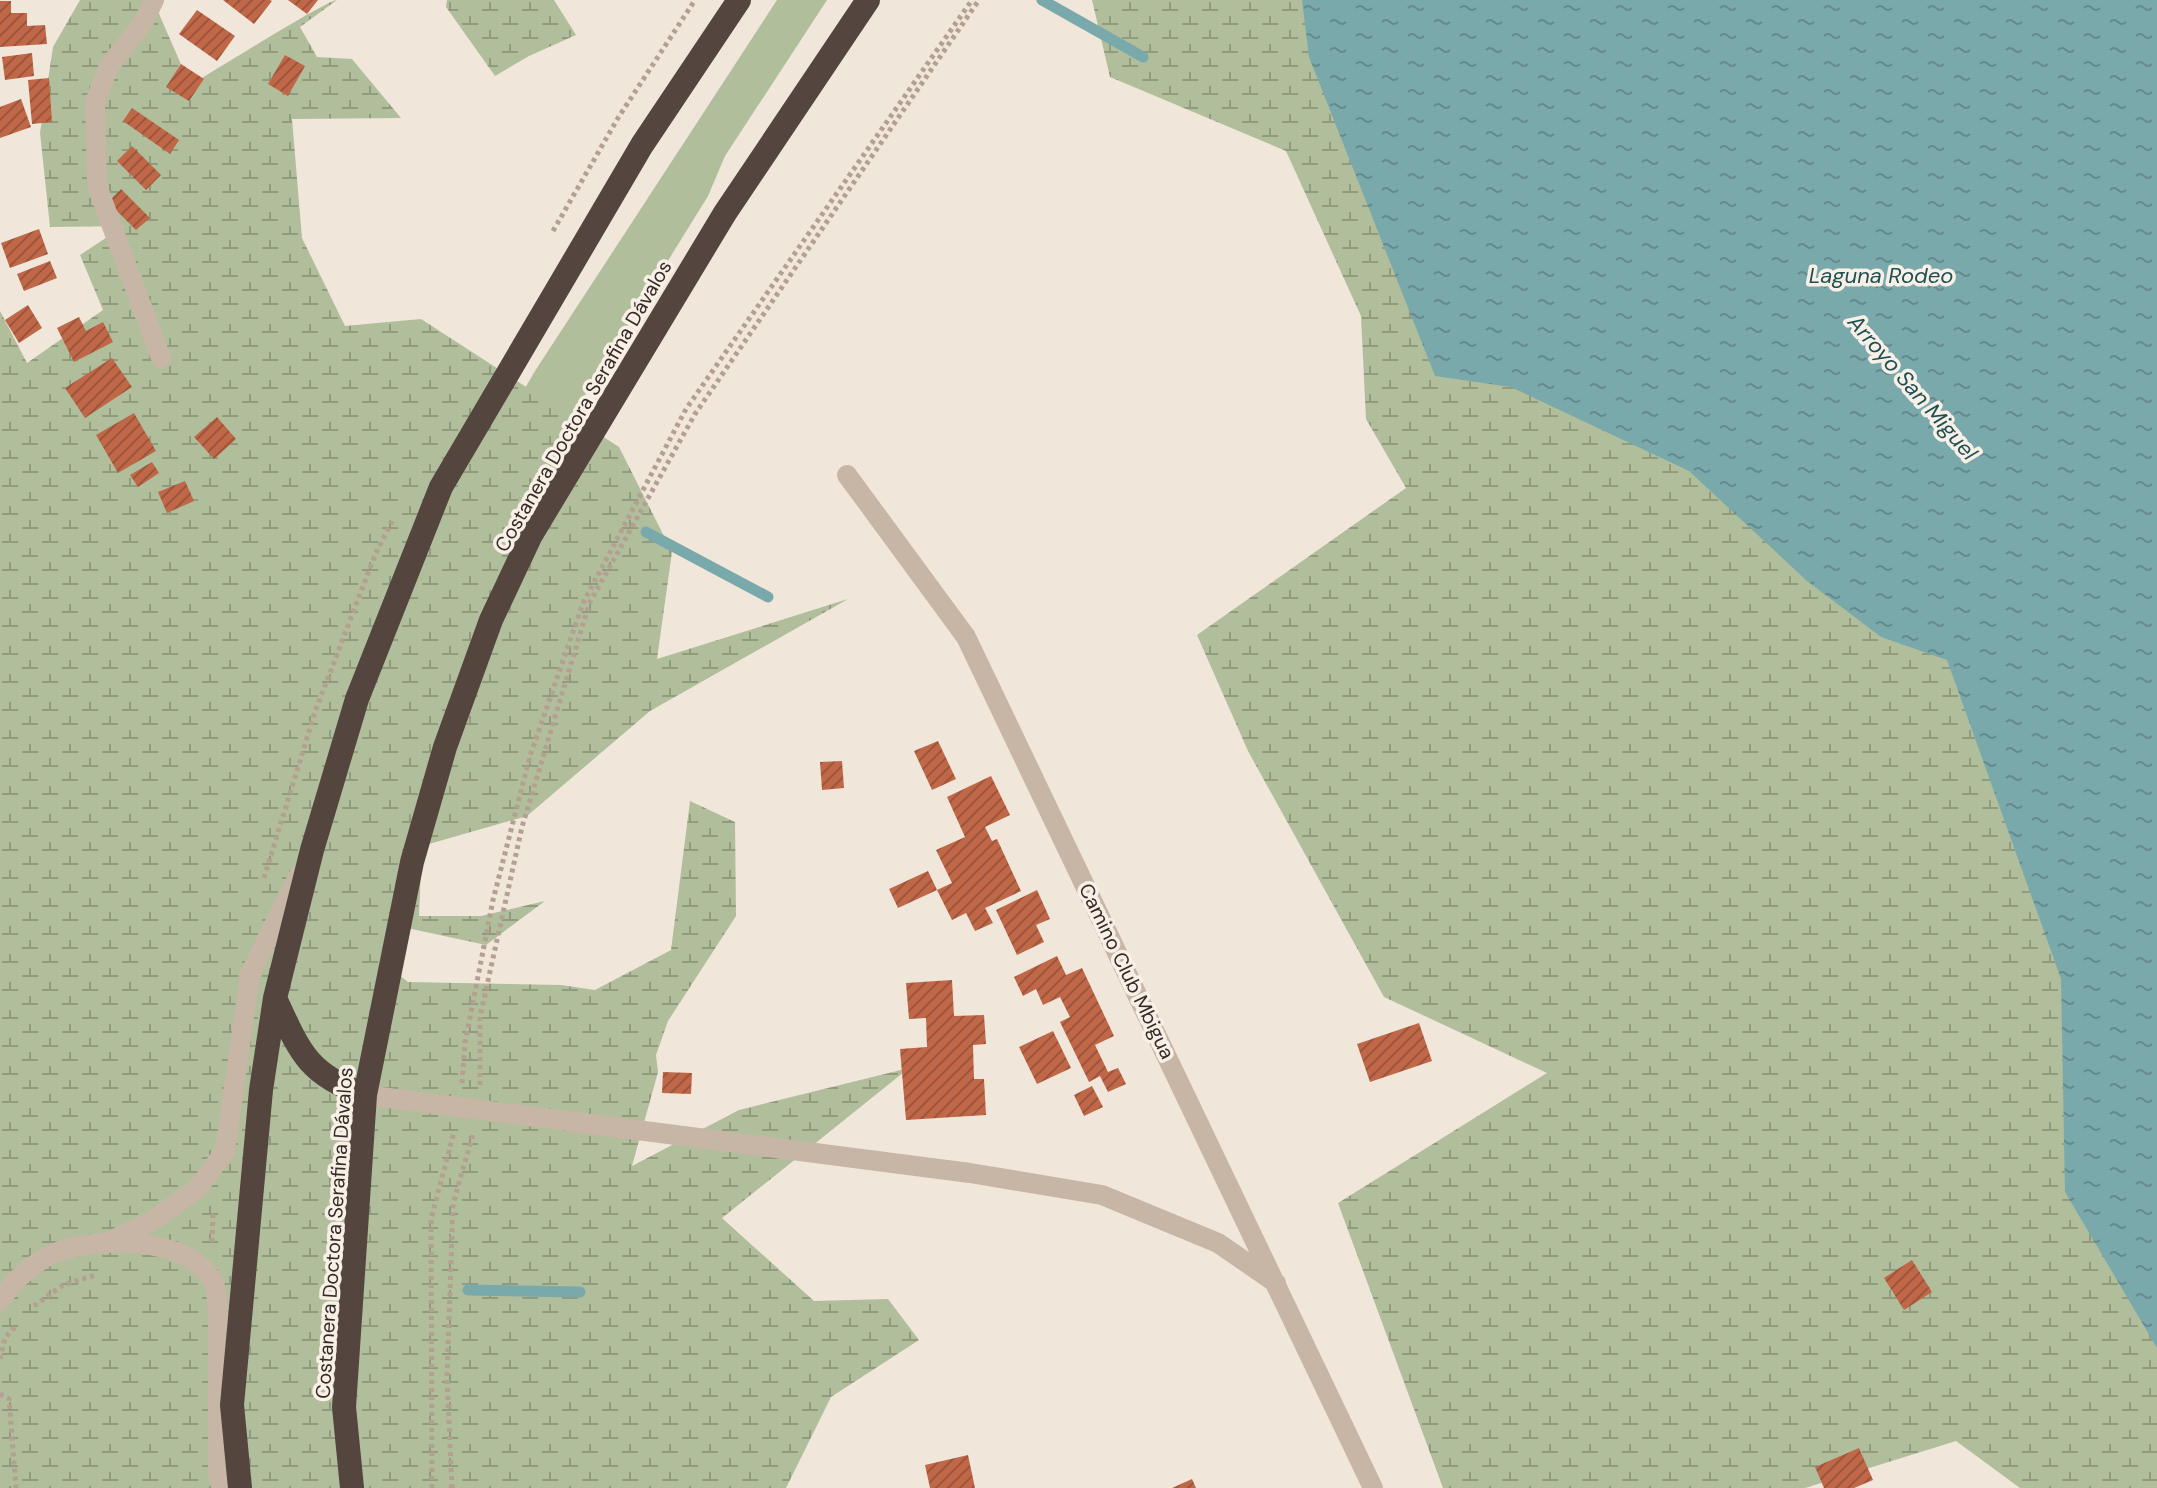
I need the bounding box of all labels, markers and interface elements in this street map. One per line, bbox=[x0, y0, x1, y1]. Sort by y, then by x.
street label: Costanera Doctora Serafina Dávalos bbox=[489, 256, 677, 556]
water label: Laguna Rodeo bbox=[1809, 261, 1953, 290]
water label: Arroyo San Miguel bbox=[1841, 308, 1985, 467]
street label: Camino Club Mbigua bbox=[1073, 879, 1181, 1063]
street label: Costanera Doctora Serafina Dávalos bbox=[309, 1066, 359, 1400]

